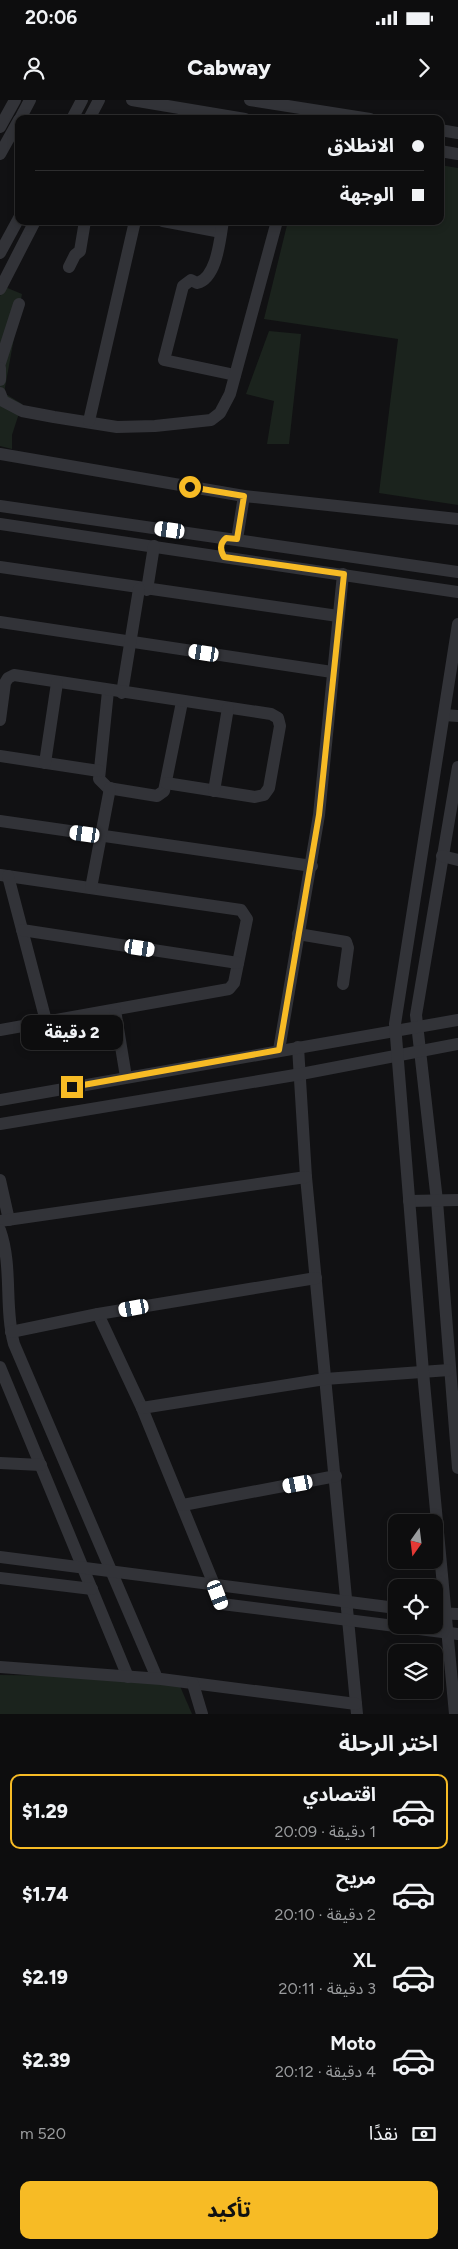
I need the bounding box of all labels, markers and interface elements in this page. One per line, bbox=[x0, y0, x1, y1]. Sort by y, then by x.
text: 20:06 bbox=[25, 6, 77, 29]
icon: person bbox=[20, 54, 48, 82]
text: Cabway bbox=[187, 54, 271, 81]
icon: forward bbox=[410, 54, 438, 82]
text: الانطلاق bbox=[328, 134, 394, 157]
text: الوجهة bbox=[340, 183, 394, 206]
route start bbox=[179, 476, 201, 498]
car bbox=[154, 520, 185, 540]
car bbox=[188, 643, 219, 663]
car bbox=[69, 824, 100, 844]
car bbox=[124, 938, 155, 958]
callout: 2 دقيقة bbox=[21, 1014, 123, 1050]
text: 2 دقيقة bbox=[45, 1023, 99, 1042]
route end bbox=[61, 1076, 83, 1098]
car bbox=[117, 1298, 150, 1318]
car bbox=[281, 1474, 314, 1494]
north arrow bbox=[388, 1514, 442, 1569]
map controls bbox=[388, 1514, 443, 1699]
car bbox=[205, 1578, 230, 1612]
button: locate bbox=[388, 1579, 443, 1634]
button: layers bbox=[388, 1644, 443, 1699]
text: اختر الرحلة bbox=[339, 1730, 438, 1757]
text: اقتصادي bbox=[303, 1783, 376, 1806]
icon: car bbox=[391, 1789, 436, 1834]
text: $1.29 bbox=[22, 1800, 68, 1823]
text: 1 دقيقة · 20:09 bbox=[274, 1822, 376, 1841]
text: مريح bbox=[336, 1866, 376, 1889]
icon: car bbox=[391, 1872, 436, 1917]
text: $1.74 bbox=[22, 1883, 68, 1906]
text: 2 دقيقة · 20:10 bbox=[275, 1905, 376, 1924]
text: XL bbox=[353, 1949, 376, 1972]
icon: car bbox=[391, 1955, 436, 2000]
text: $2.19 bbox=[22, 1966, 68, 1989]
text: 3 دقيقة · 20:11 bbox=[278, 1979, 376, 1998]
text: Moto bbox=[330, 2032, 376, 2055]
icon: car bbox=[391, 2038, 436, 2083]
text: $2.39 bbox=[22, 2049, 71, 2072]
text: 4 دقيقة · 20:12 bbox=[275, 2062, 376, 2081]
icon: cash bbox=[410, 2120, 438, 2148]
text: نقدًا bbox=[369, 2122, 398, 2145]
text: 520 m bbox=[20, 2124, 66, 2143]
button: تأكيد bbox=[20, 2181, 438, 2239]

